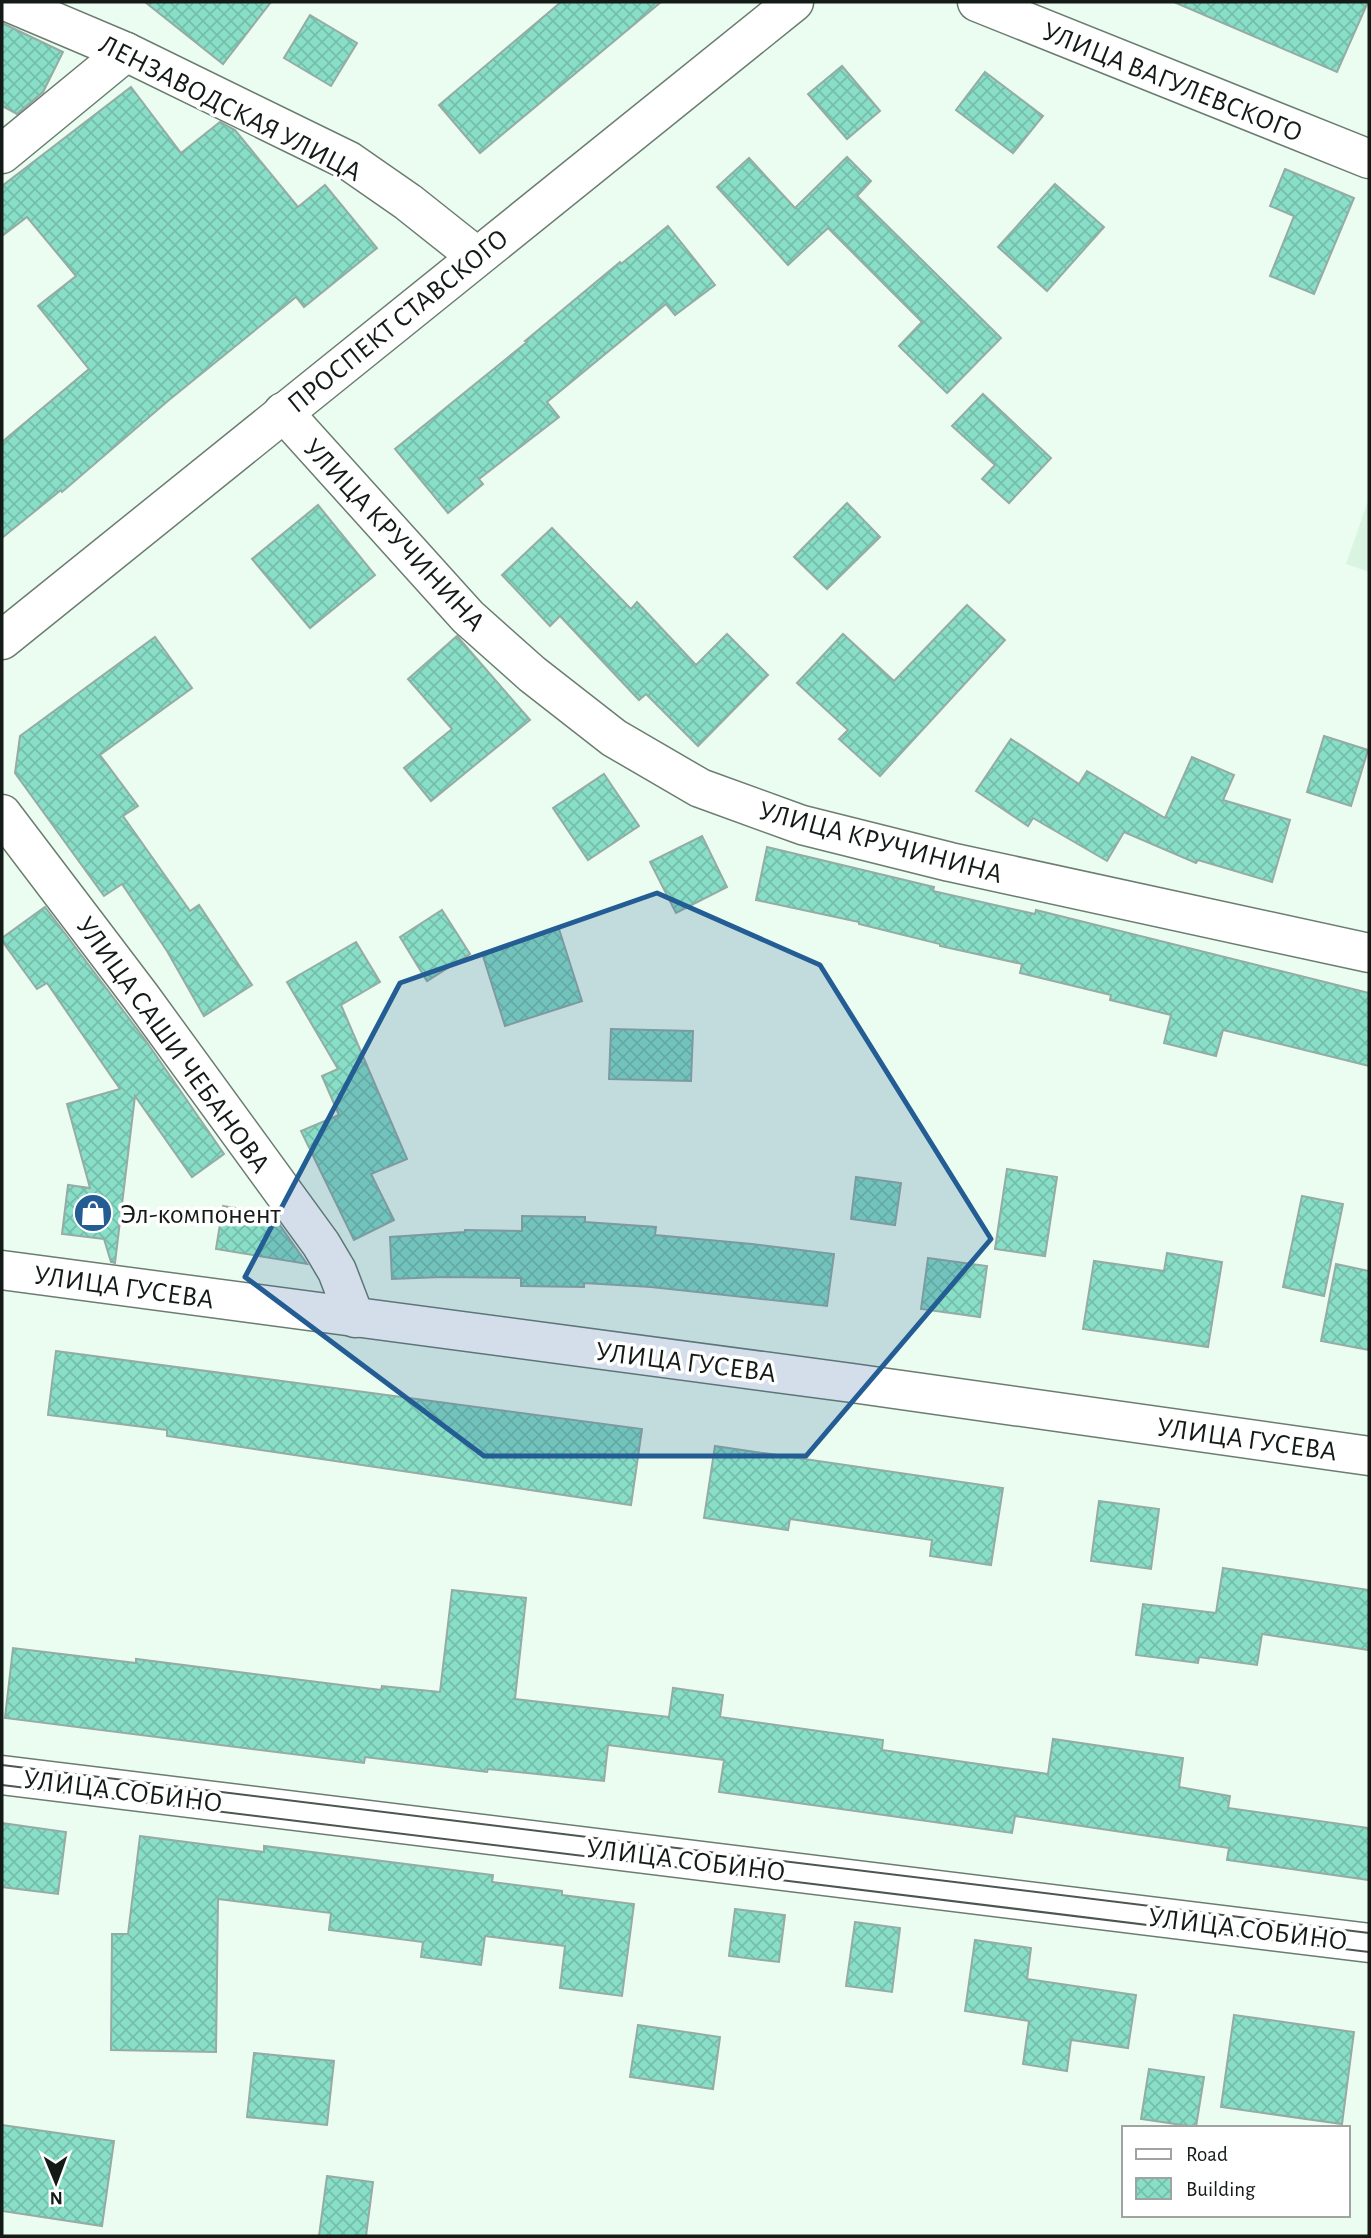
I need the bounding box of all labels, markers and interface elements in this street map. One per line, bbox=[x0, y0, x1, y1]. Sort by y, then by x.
street label: УЛИЦА ВАГУЛЕВСКОГО bbox=[1038, 18, 1306, 148]
street label: ЛЕНЗАВОДСКАЯ УЛИЦА bbox=[95, 30, 366, 187]
street label: ПРОСПЕКТ СТАВСКОГО bbox=[283, 224, 514, 419]
street label: УЛИЦА КРУЧИНИНА bbox=[298, 434, 489, 637]
street label: УЛИЦА КРУЧИНИНА bbox=[756, 797, 1005, 889]
street label: УЛИЦА САШИ ЧЕБАНОВА bbox=[70, 912, 274, 1178]
shop icon: Эл-компонент bbox=[72, 1192, 114, 1234]
place label: Эл-компонент bbox=[120, 1201, 281, 1229]
street label: УЛИЦА ГУСЕВА bbox=[32, 1261, 216, 1314]
street label: УЛИЦА ГУСЕВА bbox=[594, 1338, 778, 1388]
street label: УЛИЦА ГУСЕВА bbox=[1155, 1413, 1339, 1466]
street label: УЛИЦА СОБИНО bbox=[22, 1766, 224, 1818]
street label: УЛИЦА СОБИНО bbox=[585, 1835, 787, 1887]
street label: УЛИЦА СОБИНО bbox=[1147, 1904, 1349, 1956]
legend bbox=[1122, 2126, 1350, 2217]
text: Road bbox=[1186, 2144, 1228, 2165]
north arrow bbox=[21, 2147, 91, 2217]
text: Building bbox=[1186, 2179, 1256, 2200]
text: N bbox=[49, 2188, 63, 2207]

